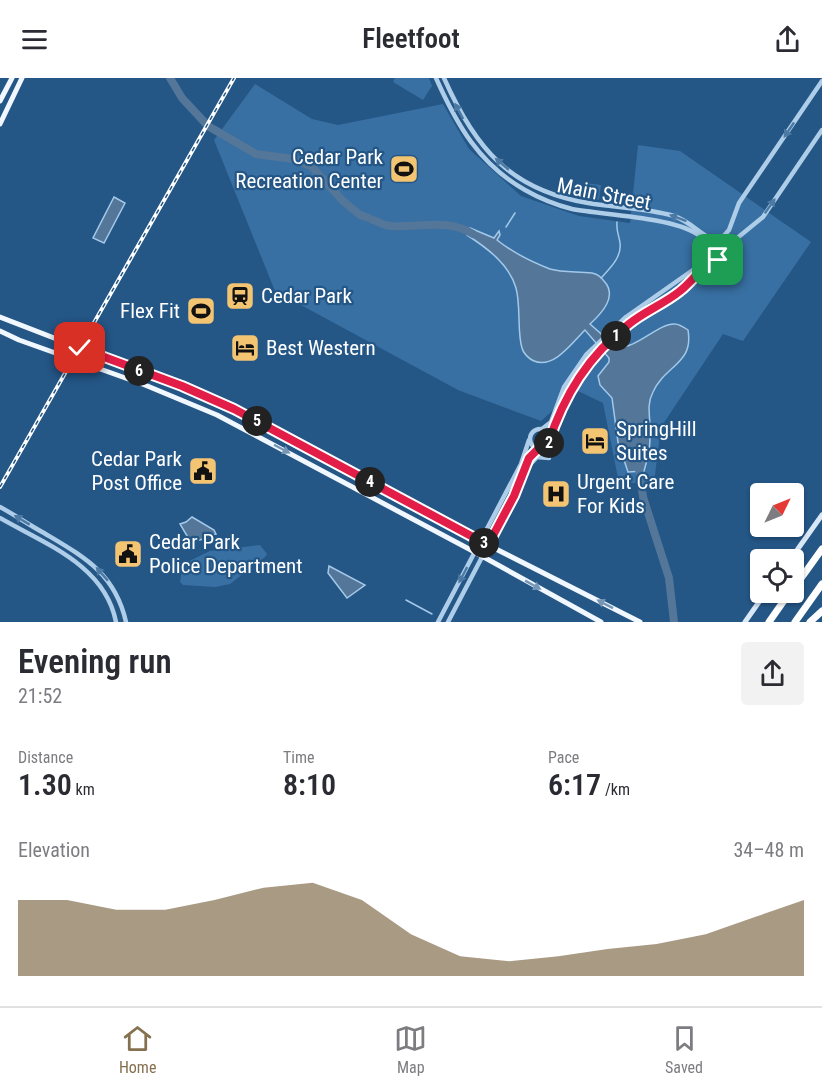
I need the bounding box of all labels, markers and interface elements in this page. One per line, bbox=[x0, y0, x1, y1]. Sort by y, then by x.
icon: menu bbox=[18, 23, 51, 56]
text: Fleetfoot bbox=[362, 23, 460, 55]
icon: share bbox=[771, 23, 804, 56]
one-way arrow bbox=[455, 102, 465, 120]
one-way arrow bbox=[783, 121, 795, 137]
place label: Cedar Park Recreation Center bbox=[235, 145, 384, 193]
sports icon: Cedar Park Recreation Center bbox=[388, 153, 420, 185]
one-way arrow bbox=[495, 158, 510, 171]
street label: Main Street bbox=[555, 173, 653, 215]
one-way arrow bbox=[764, 198, 775, 214]
one-way arrow bbox=[669, 213, 687, 223]
pin bbox=[692, 234, 743, 285]
icon: arrive bbox=[701, 243, 734, 276]
station icon: Cedar Park bbox=[224, 280, 256, 312]
place label: Cedar Park bbox=[261, 284, 352, 308]
sports icon: Flex Fit bbox=[185, 295, 217, 327]
place label: Flex Fit bbox=[120, 299, 180, 323]
pin: 1 bbox=[601, 321, 631, 351]
pin bbox=[54, 322, 105, 373]
text: 1 bbox=[612, 326, 620, 345]
icon: check bbox=[63, 331, 96, 364]
hotel icon: Best Western bbox=[229, 332, 261, 364]
place label: Best Western bbox=[266, 336, 376, 360]
pin: 6 bbox=[124, 356, 154, 386]
text: 6 bbox=[135, 361, 143, 380]
pin: 5 bbox=[242, 406, 272, 436]
text: 5 bbox=[253, 411, 261, 430]
place label: SpringHill Suites bbox=[616, 417, 696, 465]
hotel icon: SpringHill Suites bbox=[579, 425, 611, 457]
pin: 2 bbox=[534, 428, 564, 458]
text: 2 bbox=[545, 433, 553, 452]
one-way arrow bbox=[274, 444, 291, 454]
place label: Cedar Park Post Office bbox=[91, 447, 183, 495]
public building icon: Cedar Park Post Office bbox=[187, 455, 219, 487]
pin: 4 bbox=[355, 467, 385, 497]
place label: Urgent Care For Kids bbox=[577, 470, 675, 518]
text: 4 bbox=[366, 472, 374, 491]
hospital icon: Urgent Care For Kids bbox=[540, 478, 572, 510]
north arrow bbox=[750, 483, 804, 537]
map controls bbox=[750, 483, 804, 603]
one-way arrow bbox=[14, 515, 30, 526]
pin: 3 bbox=[469, 528, 499, 558]
place label: Cedar Park Police Department bbox=[149, 530, 302, 578]
text: 3 bbox=[480, 533, 488, 552]
public building icon: Cedar Park Police Department bbox=[112, 538, 144, 570]
button: locate bbox=[750, 549, 804, 603]
one-way arrow bbox=[95, 566, 108, 582]
one-way arrow bbox=[458, 566, 468, 584]
one-way arrow bbox=[525, 579, 541, 590]
one-way arrow bbox=[596, 599, 613, 609]
text: Evening run bbox=[18, 642, 172, 681]
button: share bbox=[741, 642, 804, 705]
text: 21:52 bbox=[18, 684, 62, 708]
text: Distance bbox=[18, 748, 73, 767]
text: Time bbox=[283, 748, 315, 767]
text: Pace bbox=[548, 748, 579, 767]
text: 1.30 bbox=[18, 767, 72, 802]
text: 8:10 bbox=[283, 767, 336, 802]
text: 6:17 bbox=[548, 767, 601, 802]
text: km bbox=[72, 780, 95, 799]
text: /km bbox=[601, 780, 630, 799]
text: Elevation bbox=[18, 838, 90, 862]
text: 34–48 m bbox=[733, 838, 804, 862]
tab: Home bbox=[119, 1022, 156, 1077]
tab: Map bbox=[394, 1022, 427, 1077]
tab: Saved bbox=[665, 1022, 703, 1077]

